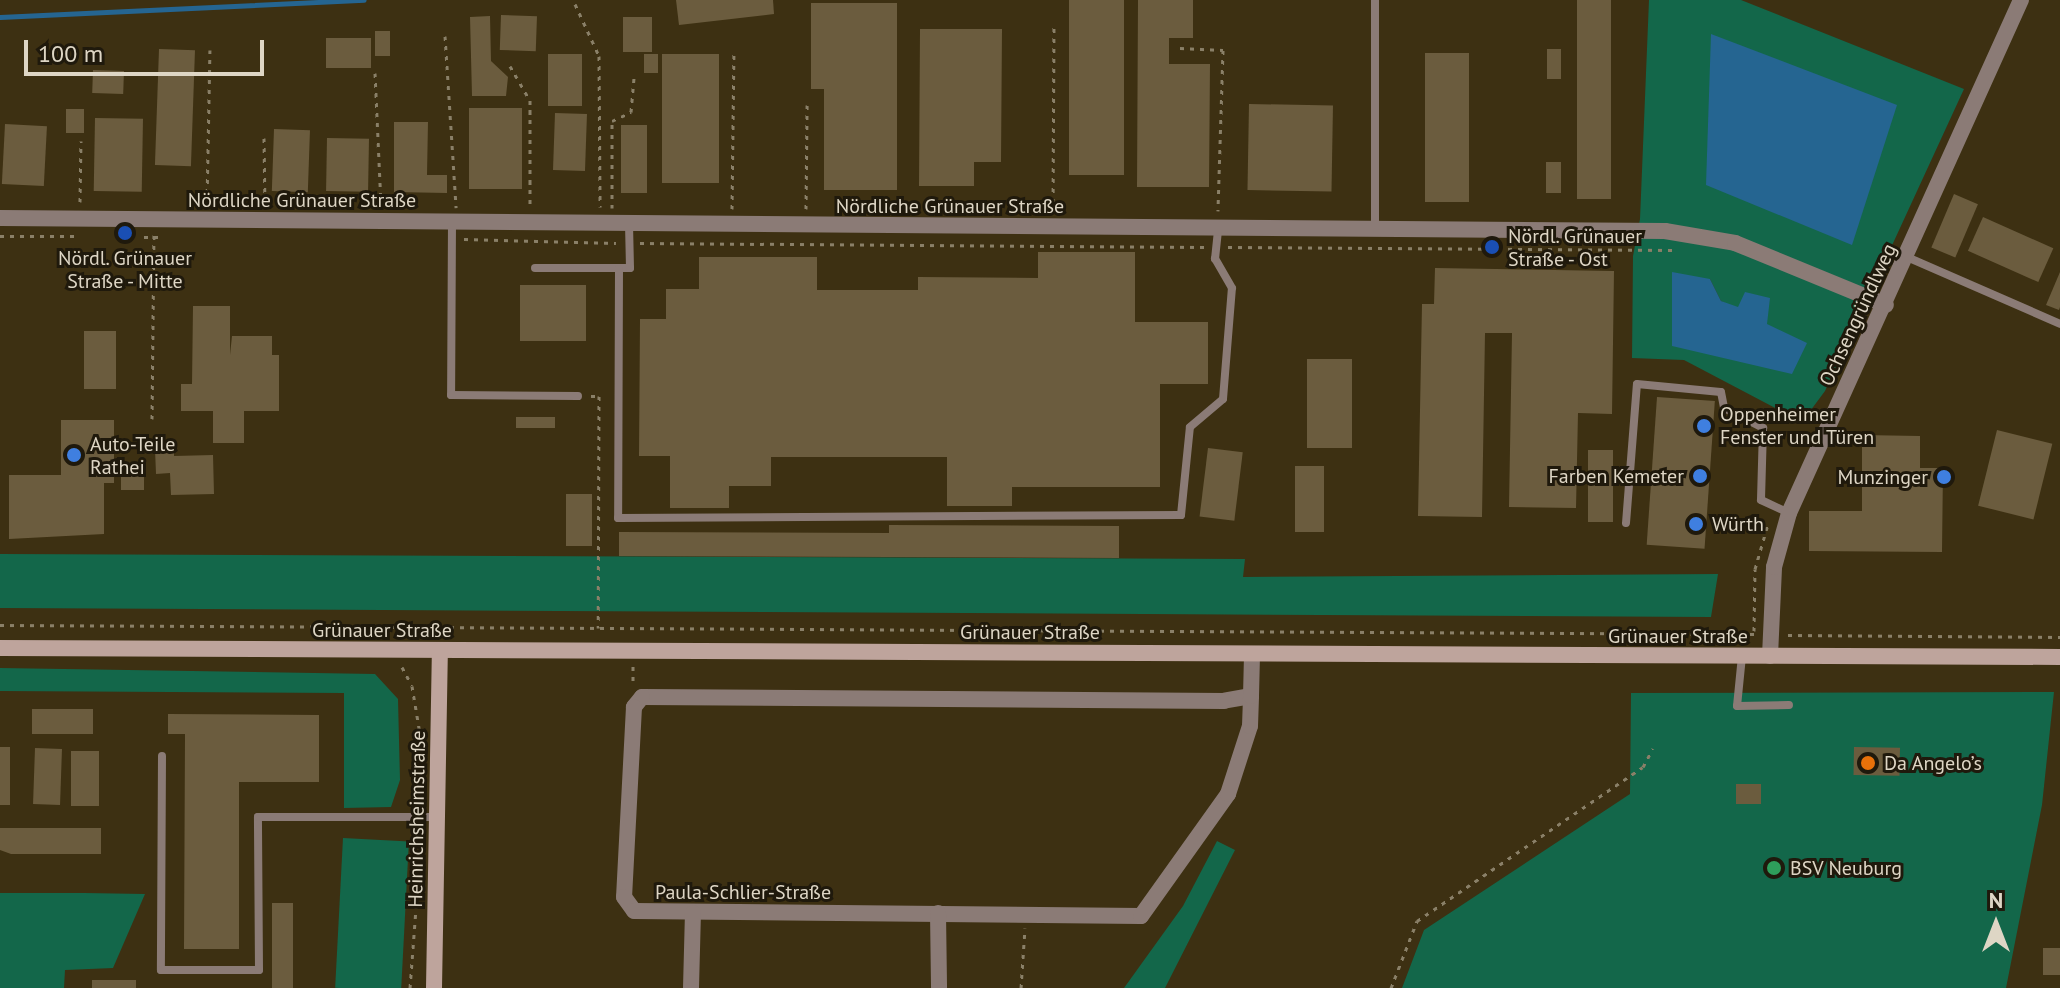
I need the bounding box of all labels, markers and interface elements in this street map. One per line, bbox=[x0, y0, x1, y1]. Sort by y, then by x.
scale bar bbox=[28, 24, 268, 74]
text: 100 m bbox=[38, 38, 103, 69]
street label: Nördliche Grünauer Straße bbox=[188, 188, 416, 212]
street label: Nördliche Grünauer Straße bbox=[836, 194, 1064, 218]
marker: Nördl. Grünauer Straße - Mitte bbox=[116, 224, 134, 242]
place label: Nördl. Grünauer Straße - Ost bbox=[1508, 224, 1644, 271]
marker: Nördl. Grünauer Straße - Ost bbox=[1483, 238, 1501, 256]
street label: Ochsengründlweg bbox=[1815, 240, 1901, 390]
place label: Nördl. Grünauer Straße - Mitte bbox=[57, 246, 193, 293]
place label: Oppenheimer Fenster und Türen bbox=[1720, 402, 1875, 449]
marker: Oppenheimer Fenster und Türen bbox=[1695, 417, 1713, 435]
place label: Auto-Teile Rathei bbox=[90, 432, 175, 479]
marker: Auto-Teile Rathei bbox=[65, 446, 83, 464]
place label: Farben Kemeter bbox=[1548, 464, 1684, 488]
place label: Munzinger bbox=[1838, 465, 1928, 489]
marker: Farben Kemeter bbox=[1691, 467, 1709, 485]
marker: Munzinger bbox=[1935, 468, 1953, 486]
place label: Würth bbox=[1712, 512, 1764, 536]
marker: Würth bbox=[1687, 515, 1705, 533]
street label: Grünauer Straße bbox=[312, 618, 452, 642]
street label: Grünauer Straße bbox=[960, 620, 1100, 644]
street label: Grünauer Straße bbox=[1608, 624, 1748, 648]
street label: Heinrichsheimstraße bbox=[403, 730, 431, 908]
place label: Da Angelo’s bbox=[1884, 751, 1982, 775]
marker: Da Angelo’s bbox=[1859, 754, 1877, 772]
place label: BSV Neuburg bbox=[1790, 856, 1903, 880]
marker: BSV Neuburg bbox=[1765, 859, 1783, 877]
street label: Paula-Schlier-Straße bbox=[655, 880, 831, 904]
north arrow bbox=[1956, 884, 2036, 964]
text: N bbox=[1989, 886, 2003, 914]

